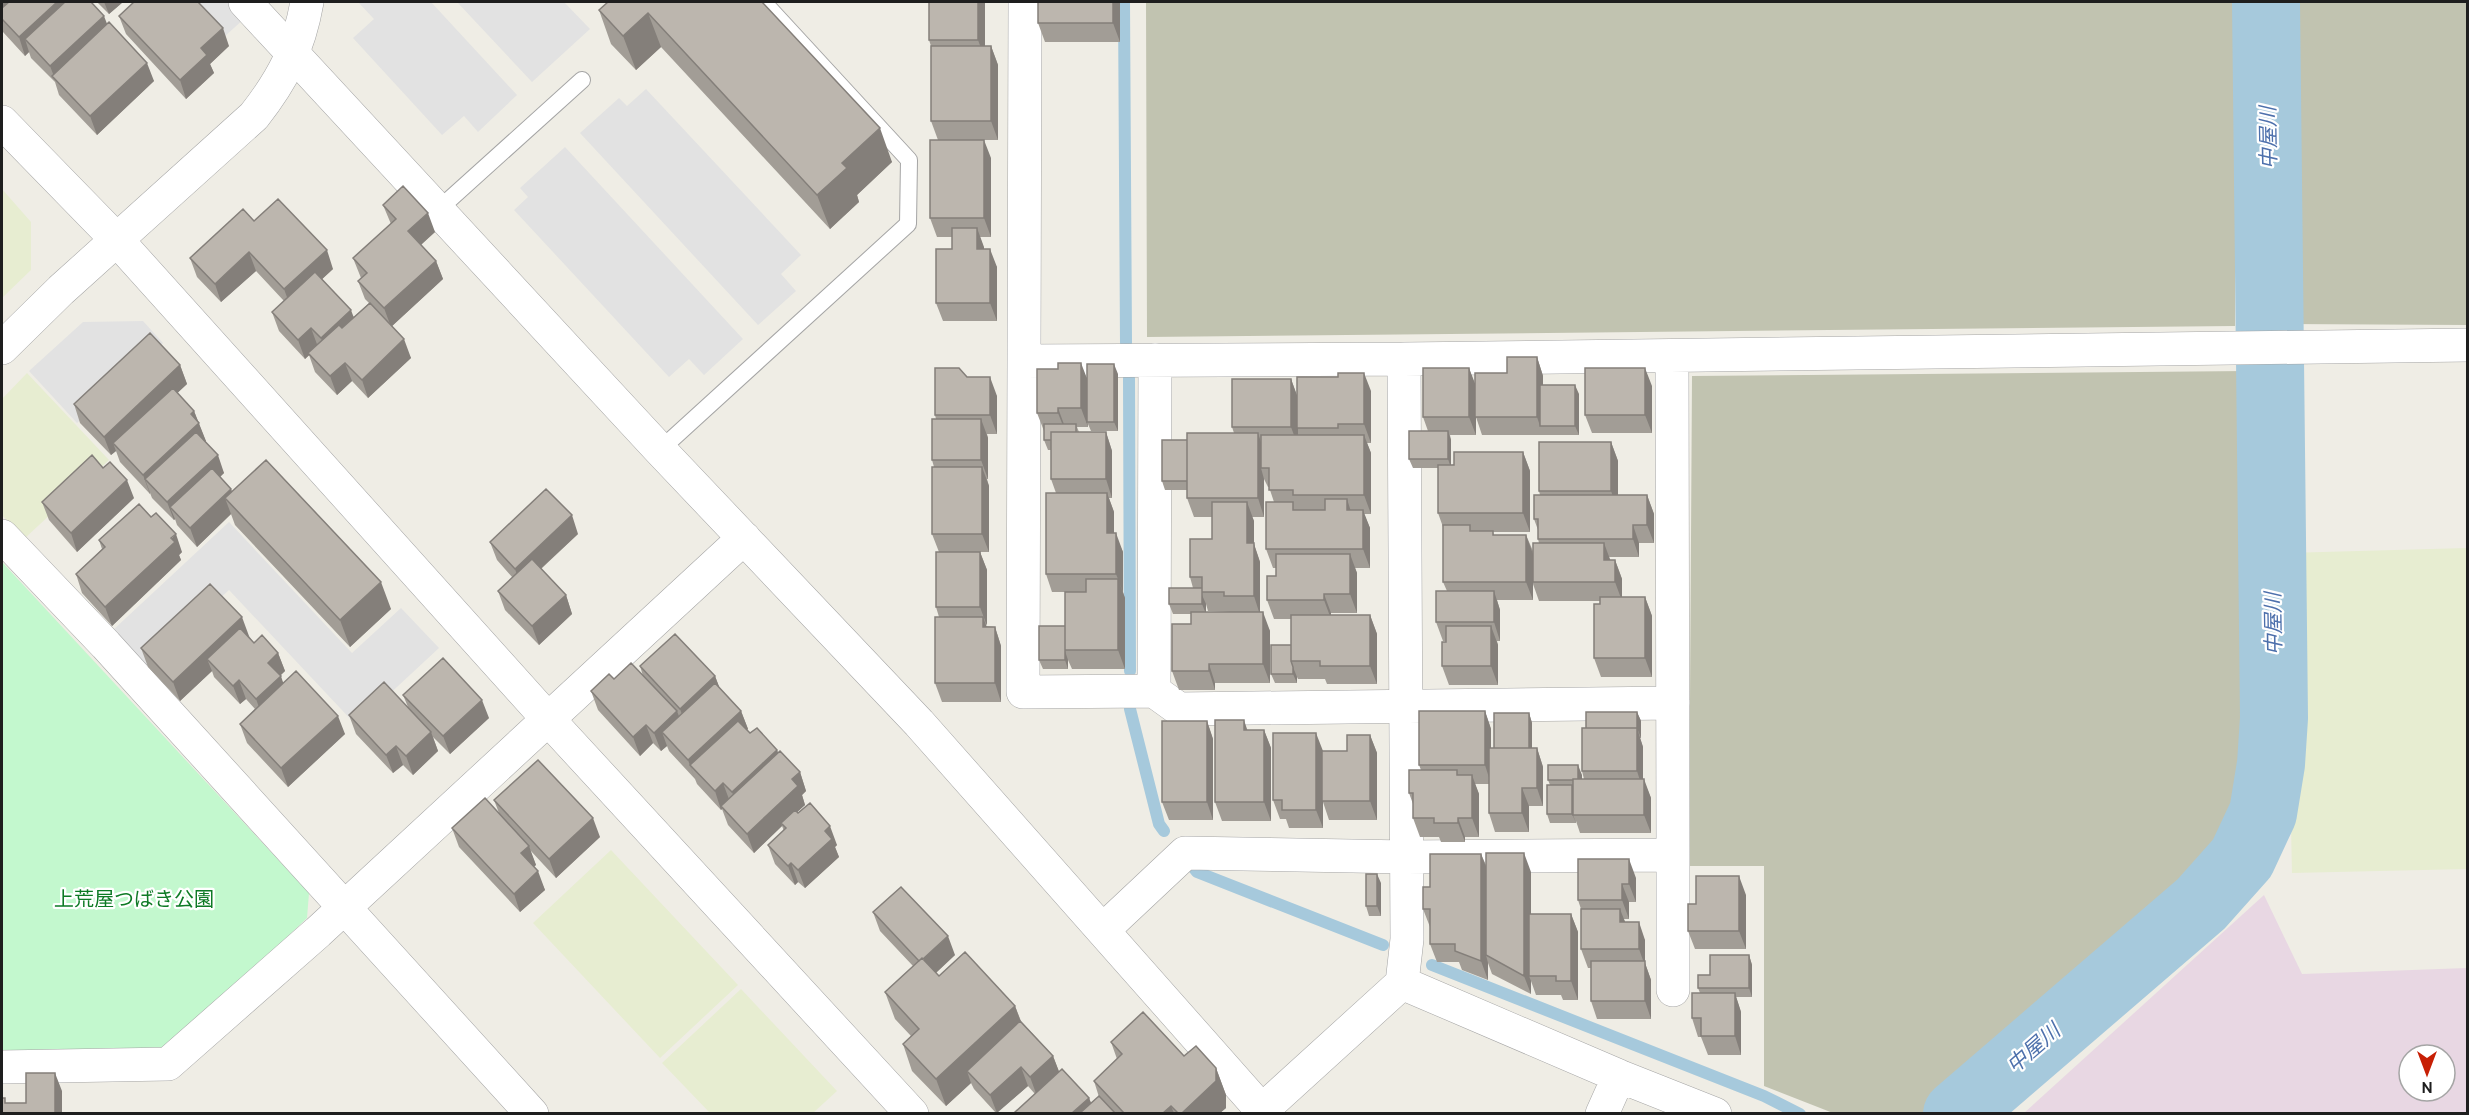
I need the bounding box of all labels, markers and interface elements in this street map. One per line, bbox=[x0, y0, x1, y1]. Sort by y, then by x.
water label: 中屋川 bbox=[2255, 104, 2281, 170]
water label: 中屋川 bbox=[2260, 590, 2286, 656]
park label: 上荒屋つばき公園 bbox=[54, 887, 214, 911]
water label: 中屋川 bbox=[2001, 1017, 2066, 1078]
north arrow bbox=[2397, 1043, 2457, 1103]
text: N bbox=[2421, 1078, 2433, 1097]

